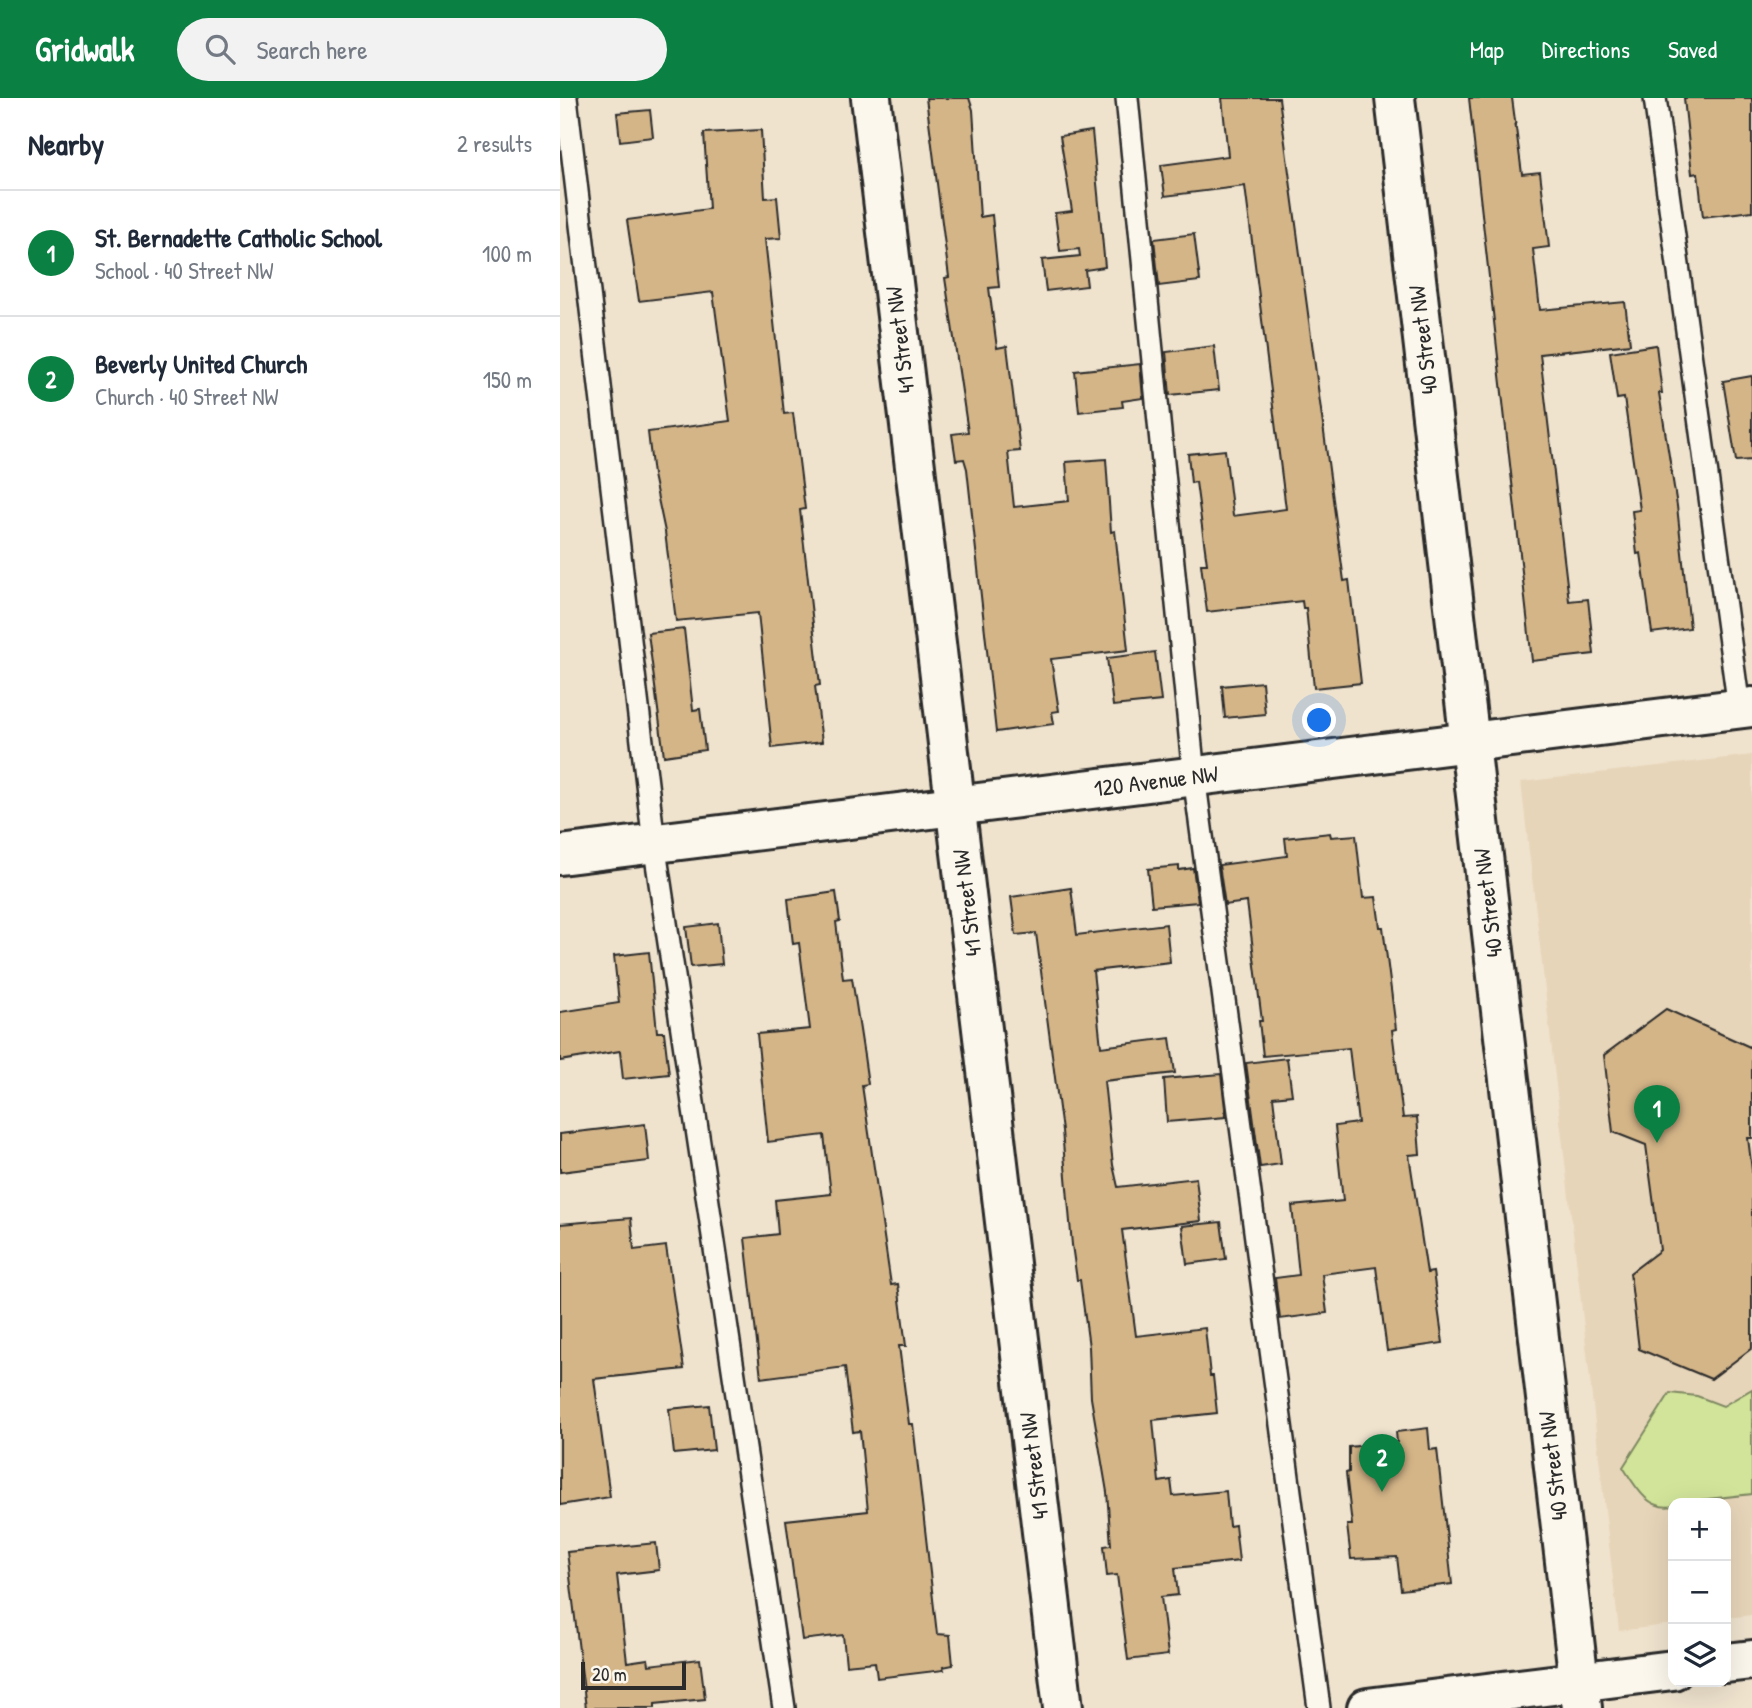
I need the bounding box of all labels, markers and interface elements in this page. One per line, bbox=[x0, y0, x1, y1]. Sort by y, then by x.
search box bbox=[177, 18, 667, 81]
text: Gridwalk bbox=[35, 27, 135, 71]
icon: search bbox=[201, 30, 239, 68]
text: Search here bbox=[257, 32, 368, 67]
text: Map bbox=[1470, 33, 1504, 65]
text: Directions bbox=[1542, 33, 1630, 65]
text: Saved bbox=[1668, 33, 1717, 65]
text: Nearby bbox=[28, 124, 104, 164]
text: 2 results bbox=[457, 128, 532, 159]
text: St. Bernadette Catholic School bbox=[95, 220, 382, 255]
text: 1 bbox=[47, 238, 55, 269]
text: 100 m bbox=[482, 238, 532, 269]
text: School · 40 Street NW bbox=[95, 255, 273, 286]
street label: 40 Street NW bbox=[1400, 284, 1445, 396]
street label: 41 Street NW bbox=[878, 285, 921, 395]
text: Beverly United Church bbox=[95, 346, 307, 381]
text: 2 bbox=[46, 364, 56, 395]
text: 150 m bbox=[483, 364, 532, 395]
text: Church · 40 Street NW bbox=[95, 381, 279, 412]
your location bbox=[1302, 703, 1336, 737]
street label: 120 Avenue NW bbox=[1092, 758, 1220, 803]
street label: 40 Street NW bbox=[1465, 847, 1510, 959]
street label: 41 Street NW bbox=[945, 848, 988, 958]
pin: 1 bbox=[1634, 1085, 1680, 1143]
street label: 40 Street NW bbox=[1530, 1410, 1575, 1522]
street label: 41 Street NW bbox=[1012, 1411, 1055, 1521]
pin: 2 bbox=[1359, 1434, 1405, 1492]
map controls bbox=[1668, 1498, 1731, 1687]
button: + bbox=[1668, 1498, 1731, 1561]
button: − bbox=[1668, 1561, 1731, 1624]
button: layers bbox=[1668, 1624, 1731, 1687]
scale bar bbox=[581, 1659, 686, 1691]
text: 20 m bbox=[592, 1661, 627, 1687]

